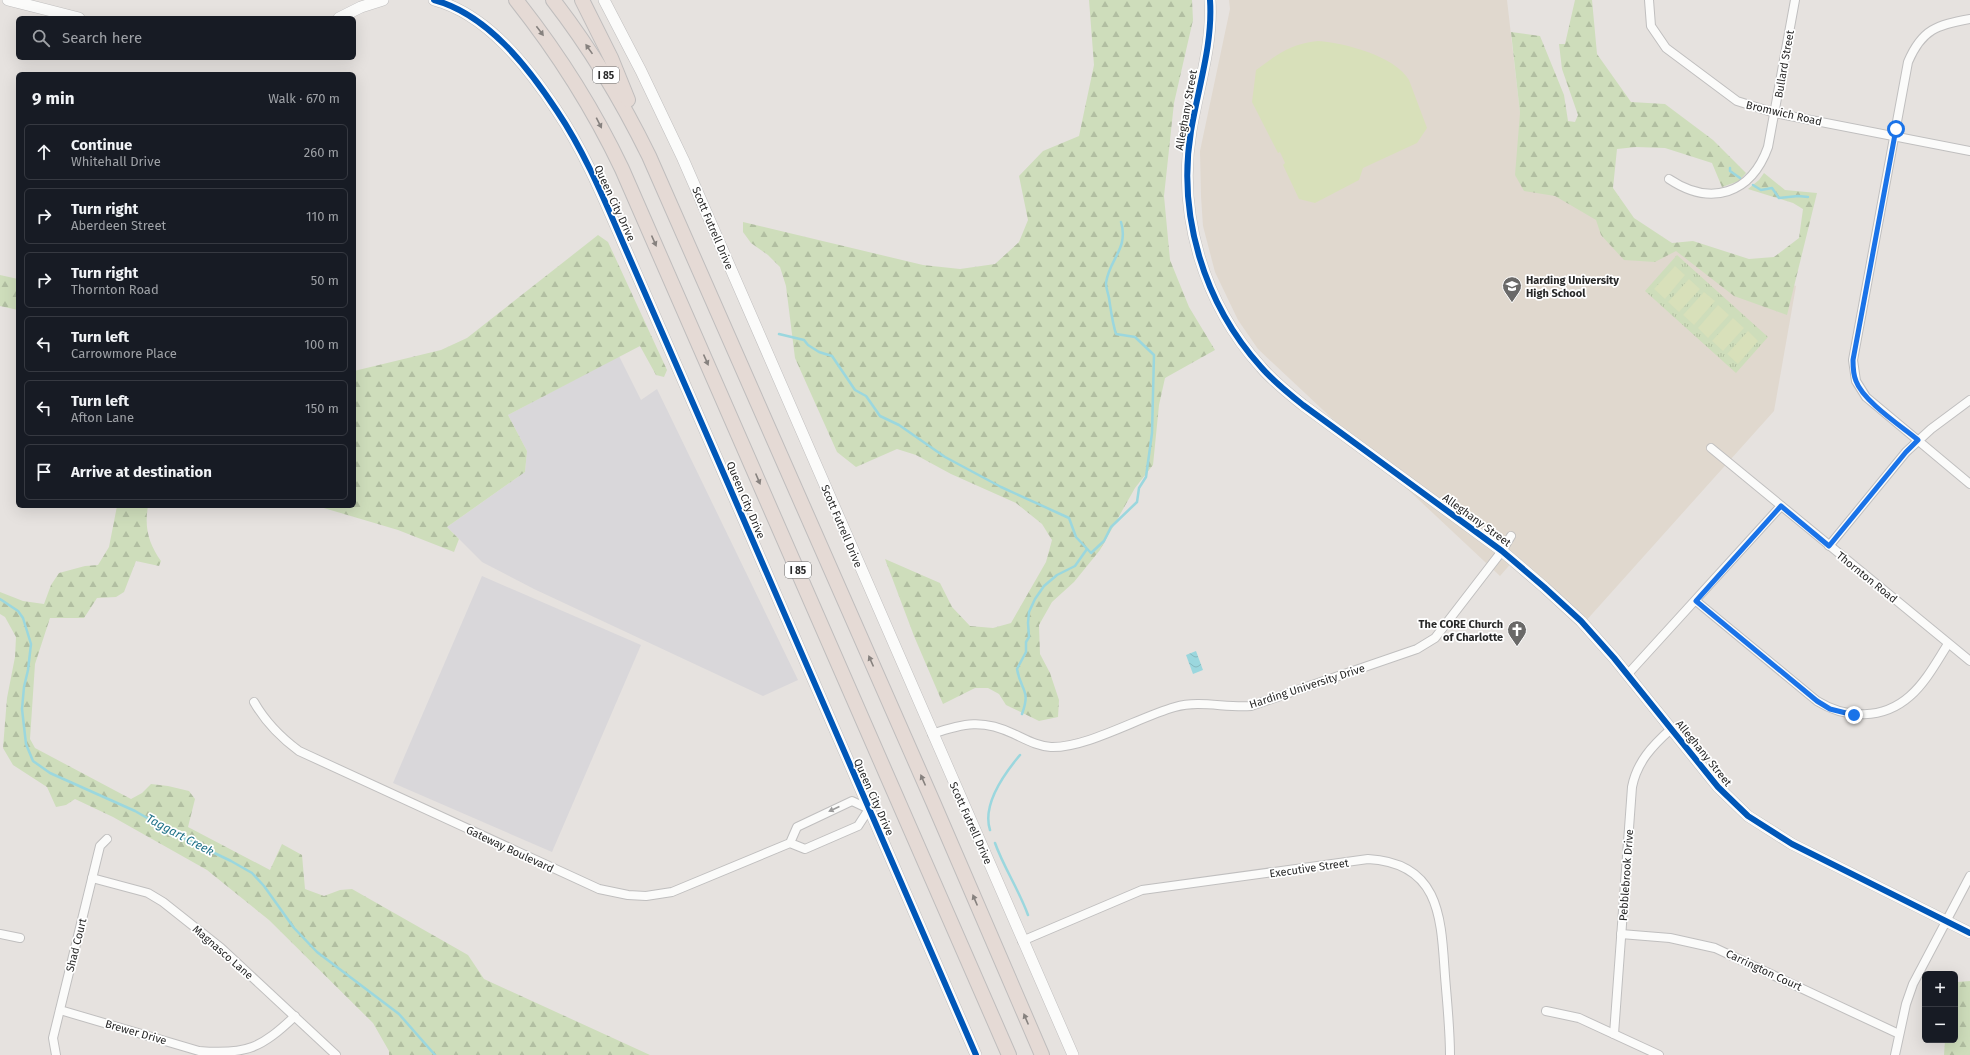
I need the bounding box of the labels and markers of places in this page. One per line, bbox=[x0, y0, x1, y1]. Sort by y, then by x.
place label: Harding University High School bbox=[1526, 274, 1619, 300]
school or university icon: Harding University High School bbox=[1501, 275, 1523, 303]
place label: The CORE Church of Charlotte bbox=[1419, 618, 1503, 644]
church icon: The CORE Church of Charlotte bbox=[1506, 619, 1528, 647]

